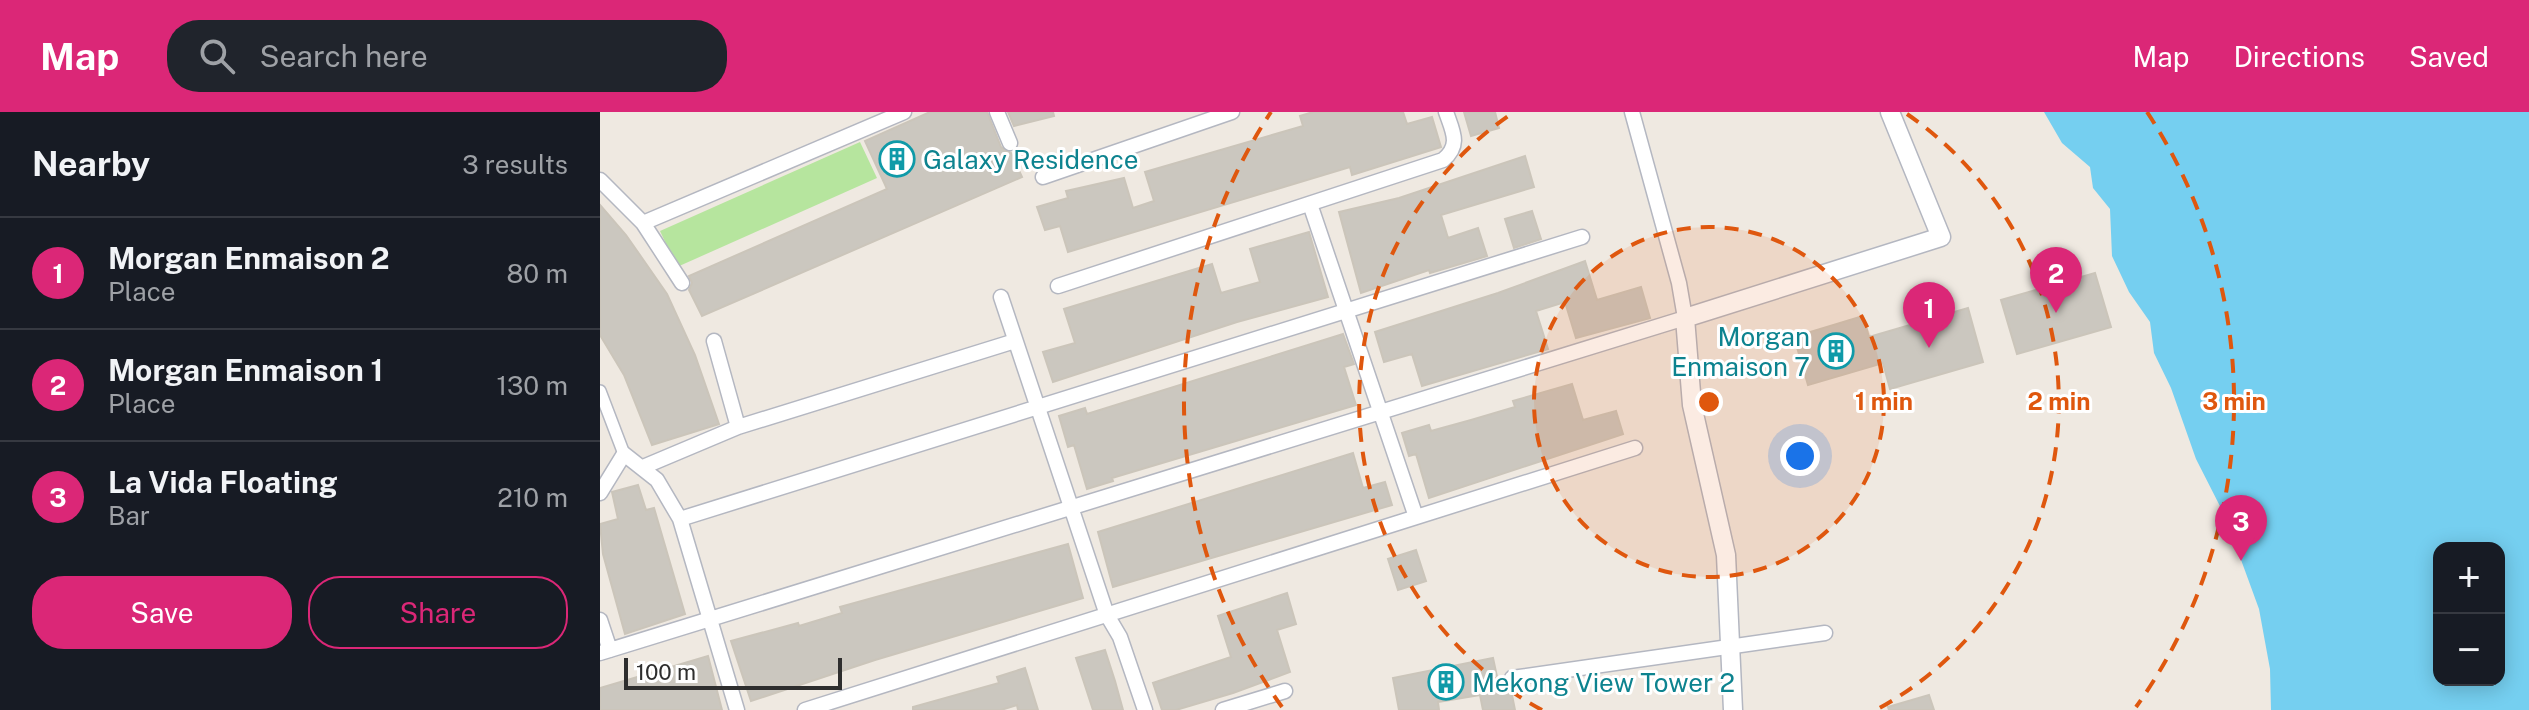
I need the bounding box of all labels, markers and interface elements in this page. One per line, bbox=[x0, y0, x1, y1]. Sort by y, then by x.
search box bbox=[167, 20, 727, 92]
text: Map bbox=[40, 34, 119, 79]
icon: search bbox=[195, 34, 239, 78]
text: Search here bbox=[259, 38, 428, 74]
text: Map bbox=[2133, 40, 2189, 73]
text: Directions bbox=[2233, 40, 2365, 73]
text: Saved bbox=[2409, 40, 2489, 73]
building icon: Galaxy Residence bbox=[878, 140, 916, 178]
text: Nearby bbox=[32, 144, 150, 184]
place label: Galaxy Residence bbox=[923, 144, 1138, 175]
text: 3 results bbox=[462, 149, 568, 180]
text: Morgan Enmaison 2 bbox=[108, 240, 390, 276]
pin: 2 bbox=[2030, 247, 2082, 313]
text: 1 bbox=[52, 258, 64, 289]
text: 80 m bbox=[507, 258, 568, 289]
text: Place bbox=[108, 276, 175, 307]
pin: 1 bbox=[1903, 282, 1955, 348]
place label: Morgan Enmaison 7 bbox=[1671, 321, 1810, 382]
building icon: Morgan Enmaison 7 bbox=[1817, 332, 1855, 370]
text: Morgan Enmaison 1 bbox=[108, 352, 383, 388]
text: 2 bbox=[50, 370, 66, 401]
text: 130 m bbox=[496, 370, 568, 401]
text: 1 min bbox=[1855, 387, 1913, 415]
text: 2 min bbox=[2028, 387, 2090, 415]
text: 3 min bbox=[2202, 387, 2266, 415]
text: Place bbox=[108, 388, 175, 419]
centre of rings bbox=[1695, 388, 1723, 416]
your location bbox=[1780, 436, 1820, 476]
text: La Vida Floating bbox=[108, 464, 338, 500]
text: 3 bbox=[49, 482, 67, 513]
text: 210 m bbox=[497, 482, 568, 513]
pin: 3 bbox=[2215, 495, 2267, 561]
text: Bar bbox=[108, 500, 150, 531]
map controls bbox=[2433, 542, 2505, 686]
button: + bbox=[2433, 542, 2505, 614]
button: Save bbox=[32, 576, 292, 649]
button: Share bbox=[308, 576, 568, 649]
button: − bbox=[2433, 614, 2505, 686]
scale bar bbox=[624, 654, 842, 690]
text: 100 m bbox=[636, 659, 696, 685]
building icon: Mekong View Tower 2 bbox=[1427, 663, 1465, 701]
place label: Mekong View Tower 2 bbox=[1472, 667, 1735, 698]

